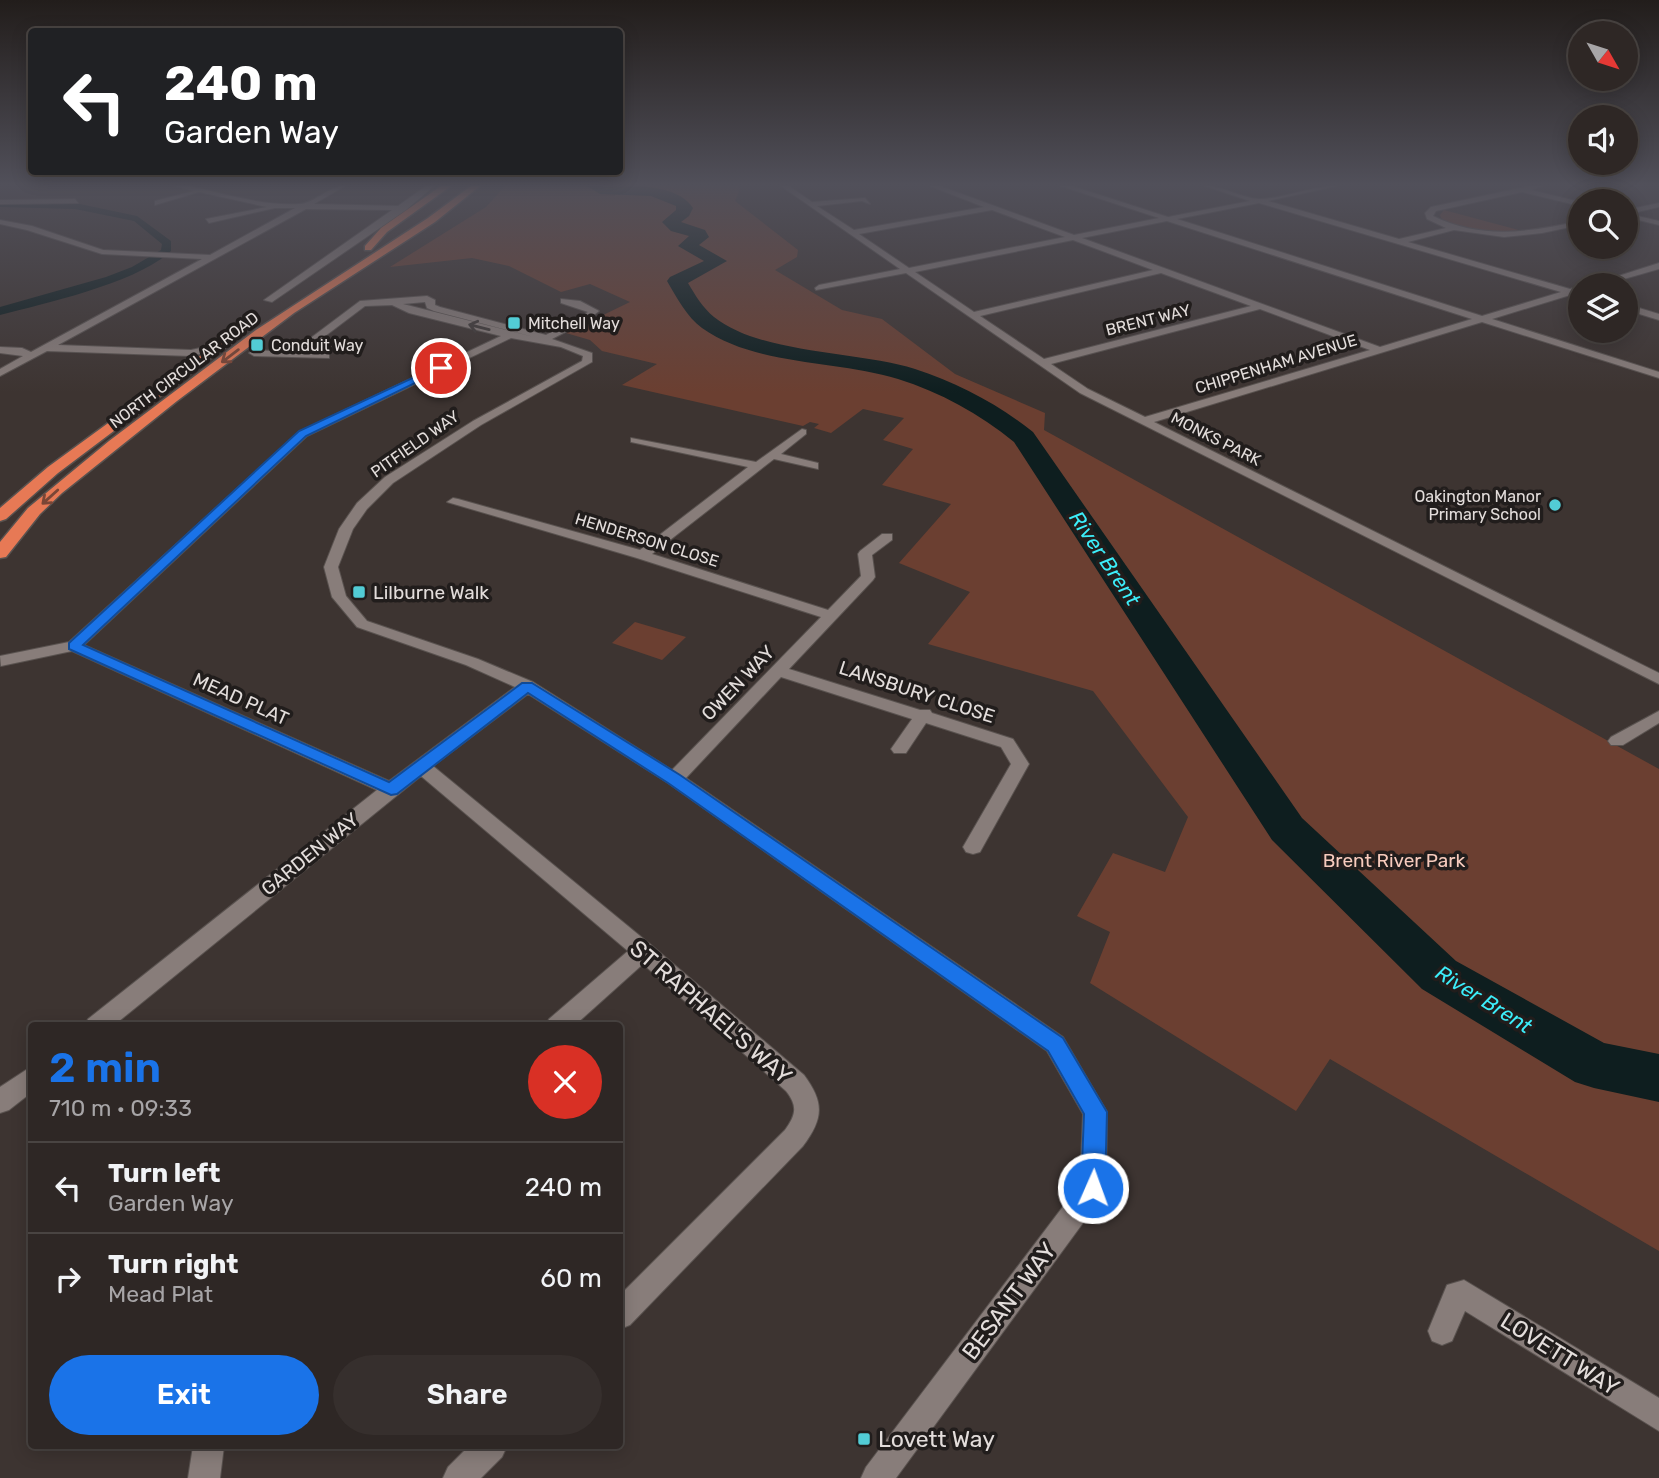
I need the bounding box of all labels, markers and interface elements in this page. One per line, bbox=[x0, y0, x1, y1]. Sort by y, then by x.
north arrow bbox=[1568, 21, 1638, 91]
map controls bbox=[1568, 21, 1638, 343]
text: 240 m bbox=[164, 54, 318, 112]
icon: left bbox=[49, 56, 140, 147]
button: sound bbox=[1568, 105, 1638, 175]
text: Garden Way bbox=[164, 113, 339, 151]
button: search bbox=[1568, 189, 1638, 259]
button: layers bbox=[1568, 273, 1638, 343]
street label: BRENT WAY bbox=[1104, 300, 1192, 340]
street label: NORTH CIRCULAR ROAD bbox=[106, 308, 262, 432]
place label: Mitchell Way bbox=[528, 314, 620, 333]
marker: Mitchell Way bbox=[506, 315, 522, 331]
one-way arrow bbox=[468, 320, 491, 333]
street label: CHIPPENHAM AVENUE bbox=[1193, 330, 1359, 398]
place label: Conduit Way bbox=[271, 336, 364, 355]
marker: Conduit Way bbox=[249, 337, 265, 353]
pin bbox=[411, 338, 471, 398]
one-way arrow bbox=[221, 349, 239, 364]
icon: arrive bbox=[422, 349, 460, 387]
street label: PITFIELD WAY bbox=[367, 407, 463, 481]
street label: MONKS PARK bbox=[1168, 408, 1264, 470]
place label: Oakington Manor Primary School bbox=[1414, 487, 1541, 524]
one-way arrow bbox=[42, 488, 60, 504]
marker: Oakington Manor Primary School bbox=[1547, 497, 1563, 513]
water label: River Brent bbox=[1064, 506, 1146, 611]
street label: HENDERSON CLOSE bbox=[573, 509, 721, 571]
place label: Lilburne Walk bbox=[373, 581, 489, 604]
marker: Lilburne Walk bbox=[351, 584, 367, 600]
street label: OWEN WAY bbox=[697, 641, 779, 725]
street label: LANSBURY CLOSE bbox=[836, 656, 998, 728]
street label: MEAD PLAT bbox=[190, 668, 292, 730]
street label: GARDEN WAY bbox=[257, 808, 363, 900]
park label: Brent River Park bbox=[1323, 849, 1466, 872]
street label: ST RAPHAEL'S WAY bbox=[624, 934, 798, 1090]
water label: River Brent bbox=[1431, 960, 1538, 1039]
text: 2 min bbox=[49, 1043, 161, 1093]
button: close bbox=[528, 1045, 602, 1119]
text: 710 m · 09:33 bbox=[49, 1094, 192, 1122]
position arrow bbox=[1056, 1151, 1130, 1225]
text: Turn left bbox=[108, 1158, 220, 1189]
icon: left bbox=[49, 1169, 87, 1207]
text: 240 m bbox=[525, 1172, 602, 1203]
text: Garden Way bbox=[108, 1189, 234, 1217]
street label: BESANT WAY bbox=[956, 1237, 1062, 1365]
text: Turn right bbox=[108, 1249, 238, 1280]
icon: right bbox=[49, 1260, 87, 1298]
text: 60 m bbox=[540, 1263, 602, 1294]
text: Mead Plat bbox=[108, 1280, 213, 1308]
street label: LOVETT WAY bbox=[1496, 1306, 1625, 1402]
button: Exit bbox=[49, 1355, 319, 1435]
button: Share bbox=[333, 1355, 602, 1435]
place label: Lovett Way bbox=[878, 1425, 995, 1453]
marker: Lovett Way bbox=[856, 1431, 872, 1447]

